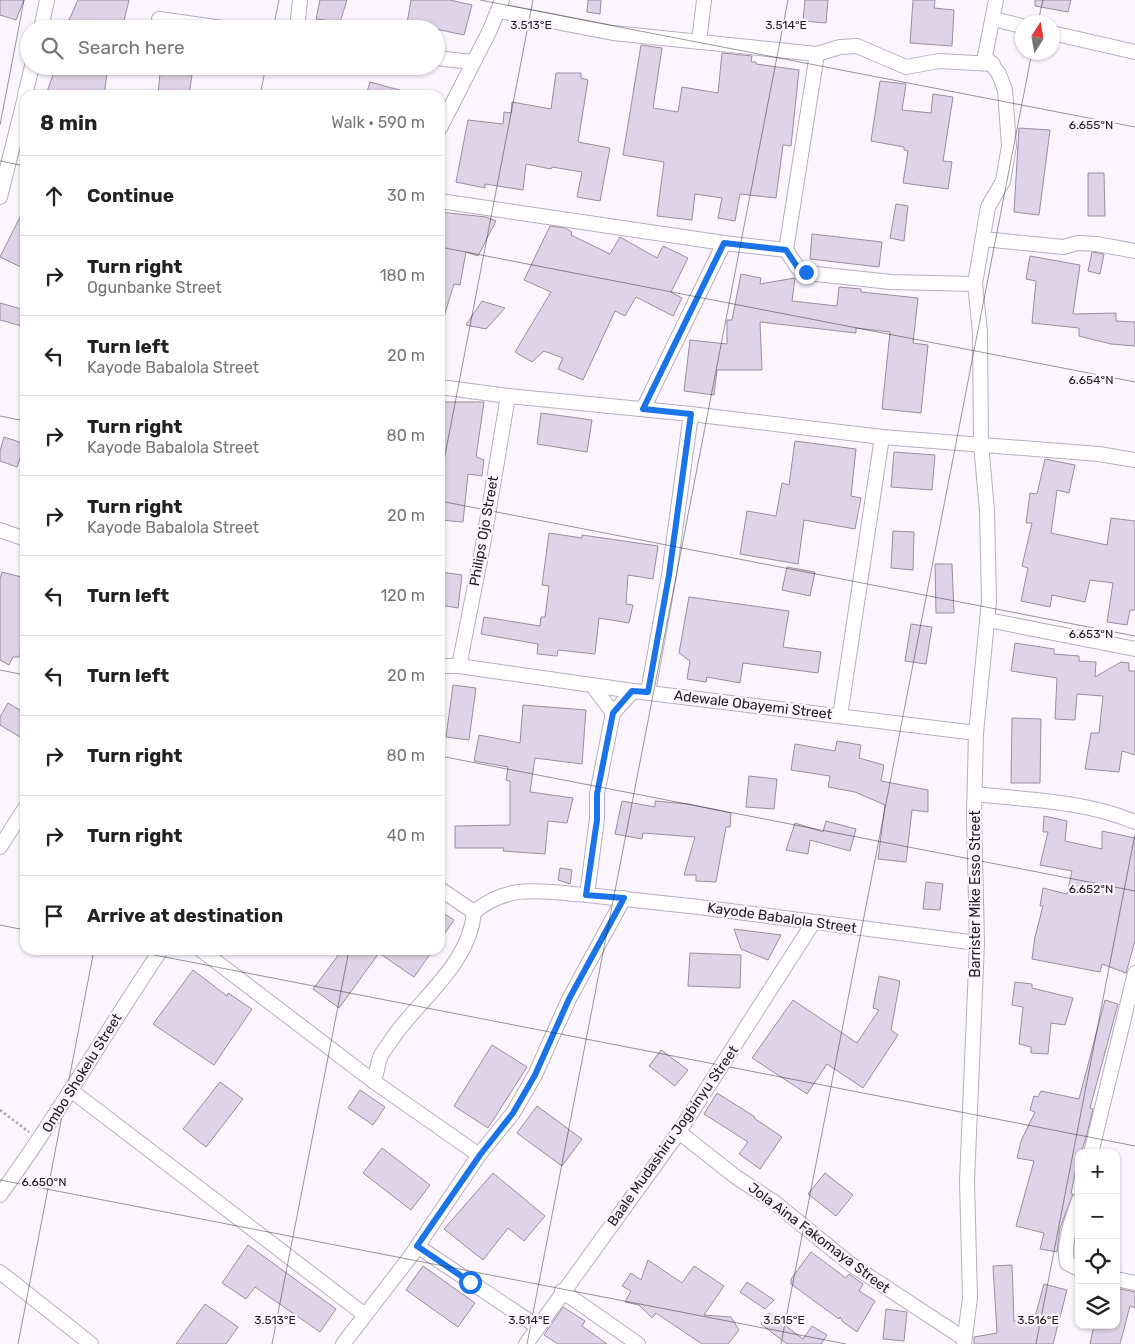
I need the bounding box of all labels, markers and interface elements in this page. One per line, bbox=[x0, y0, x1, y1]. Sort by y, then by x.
north arrow bbox=[1015, 15, 1060, 60]
text: 3.513°E bbox=[510, 18, 552, 32]
text: 3.514°E bbox=[765, 18, 807, 32]
search box bbox=[20, 20, 445, 75]
icon: search bbox=[38, 34, 66, 62]
text: Search here bbox=[78, 36, 185, 59]
text: 8 min bbox=[40, 110, 97, 135]
text: Walk · 590 m bbox=[331, 113, 425, 132]
text: 6.655°N bbox=[1069, 118, 1113, 132]
icon: ahead bbox=[40, 182, 68, 210]
text: Continue bbox=[87, 184, 174, 207]
text: 30 m bbox=[387, 186, 425, 205]
text: Turn right bbox=[87, 255, 182, 278]
route end bbox=[795, 261, 818, 284]
icon: right bbox=[40, 262, 68, 290]
text: 180 m bbox=[380, 266, 425, 285]
text: Ogunbanke Street bbox=[87, 278, 222, 297]
text: Turn left bbox=[87, 335, 169, 358]
icon: left bbox=[40, 342, 68, 370]
text: 20 m bbox=[387, 346, 425, 365]
text: Kayode Babalola Street bbox=[87, 358, 259, 377]
text: 6.654°N bbox=[1069, 373, 1113, 387]
text: Turn right bbox=[87, 415, 182, 438]
icon: right bbox=[40, 422, 68, 450]
text: 80 m bbox=[387, 426, 425, 445]
text: Kayode Babalola Street bbox=[87, 438, 259, 457]
street label: Philips Ojo Street bbox=[466, 474, 502, 587]
text: Turn right bbox=[87, 495, 182, 518]
icon: right bbox=[40, 502, 68, 530]
text: 20 m bbox=[387, 506, 425, 525]
text: Kayode Babalola Street bbox=[87, 518, 259, 537]
icon: left bbox=[40, 582, 68, 610]
text: Turn left bbox=[87, 584, 169, 607]
text: 120 m bbox=[380, 586, 425, 605]
text: 6.653°N bbox=[1069, 627, 1113, 641]
icon: left bbox=[40, 662, 68, 690]
text: Turn left bbox=[87, 664, 169, 687]
text: 20 m bbox=[387, 666, 425, 685]
street label: Adewale Obayemi Street bbox=[673, 687, 834, 723]
icon: right bbox=[40, 742, 68, 770]
text: Turn right bbox=[87, 744, 182, 767]
text: 80 m bbox=[387, 746, 425, 765]
street label: Barrister Mike Esso Street bbox=[967, 810, 984, 978]
icon: right bbox=[40, 822, 68, 850]
text: Turn right bbox=[87, 824, 182, 847]
text: 40 m bbox=[387, 826, 425, 845]
text: 6.652°N bbox=[1069, 882, 1113, 896]
street label: Kayode Babalola Street bbox=[706, 899, 858, 937]
icon: arrive bbox=[40, 902, 68, 930]
text: Arrive at destination bbox=[87, 904, 283, 927]
street label: Ombo Shokelu Street bbox=[38, 1010, 126, 1136]
street label: Baale Mudashiru Jogbinyu Street bbox=[604, 1042, 742, 1230]
map controls bbox=[1075, 1149, 1120, 1329]
button: + bbox=[1075, 1149, 1120, 1194]
text: 6.650°N bbox=[21, 1175, 67, 1189]
street label: Jola Aina Fakomaya Street bbox=[745, 1179, 894, 1297]
button: − bbox=[1075, 1194, 1120, 1239]
button: locate bbox=[1075, 1239, 1120, 1284]
route start bbox=[459, 1271, 482, 1294]
button: layers bbox=[1075, 1284, 1120, 1329]
text: 3.513°E bbox=[254, 1313, 296, 1327]
text: 3.514°E bbox=[508, 1313, 550, 1327]
text: 3.515°E bbox=[763, 1313, 805, 1327]
text: 3.516°E bbox=[1017, 1313, 1059, 1327]

